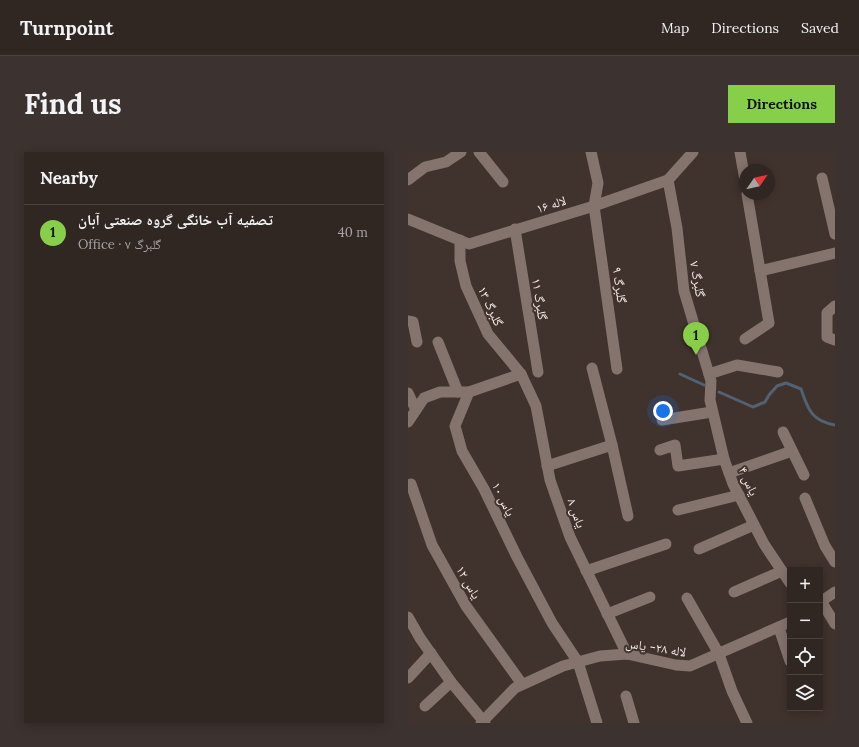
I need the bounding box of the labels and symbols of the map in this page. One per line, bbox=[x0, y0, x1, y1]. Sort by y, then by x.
north arrow bbox=[739, 164, 775, 200]
street label: لاله ۱۶ bbox=[534, 192, 568, 217]
street label: گلبرگ ۷ bbox=[686, 260, 709, 299]
street label: گلبرگ ۹ bbox=[609, 266, 631, 305]
street label: گلبرگ ۱۱ bbox=[528, 277, 551, 322]
street label: گلبرگ ۱۳ bbox=[474, 284, 507, 329]
pin: 1 bbox=[683, 322, 709, 355]
your location bbox=[653, 401, 673, 421]
street label: یاس ۴ bbox=[735, 464, 762, 498]
street label: یاس ۱۰ bbox=[488, 479, 519, 519]
street label: یاس ۸ bbox=[563, 496, 590, 530]
street label: یاس ۱۲ bbox=[452, 562, 485, 602]
street label: لاله ۲۸- یاس bbox=[624, 634, 688, 661]

